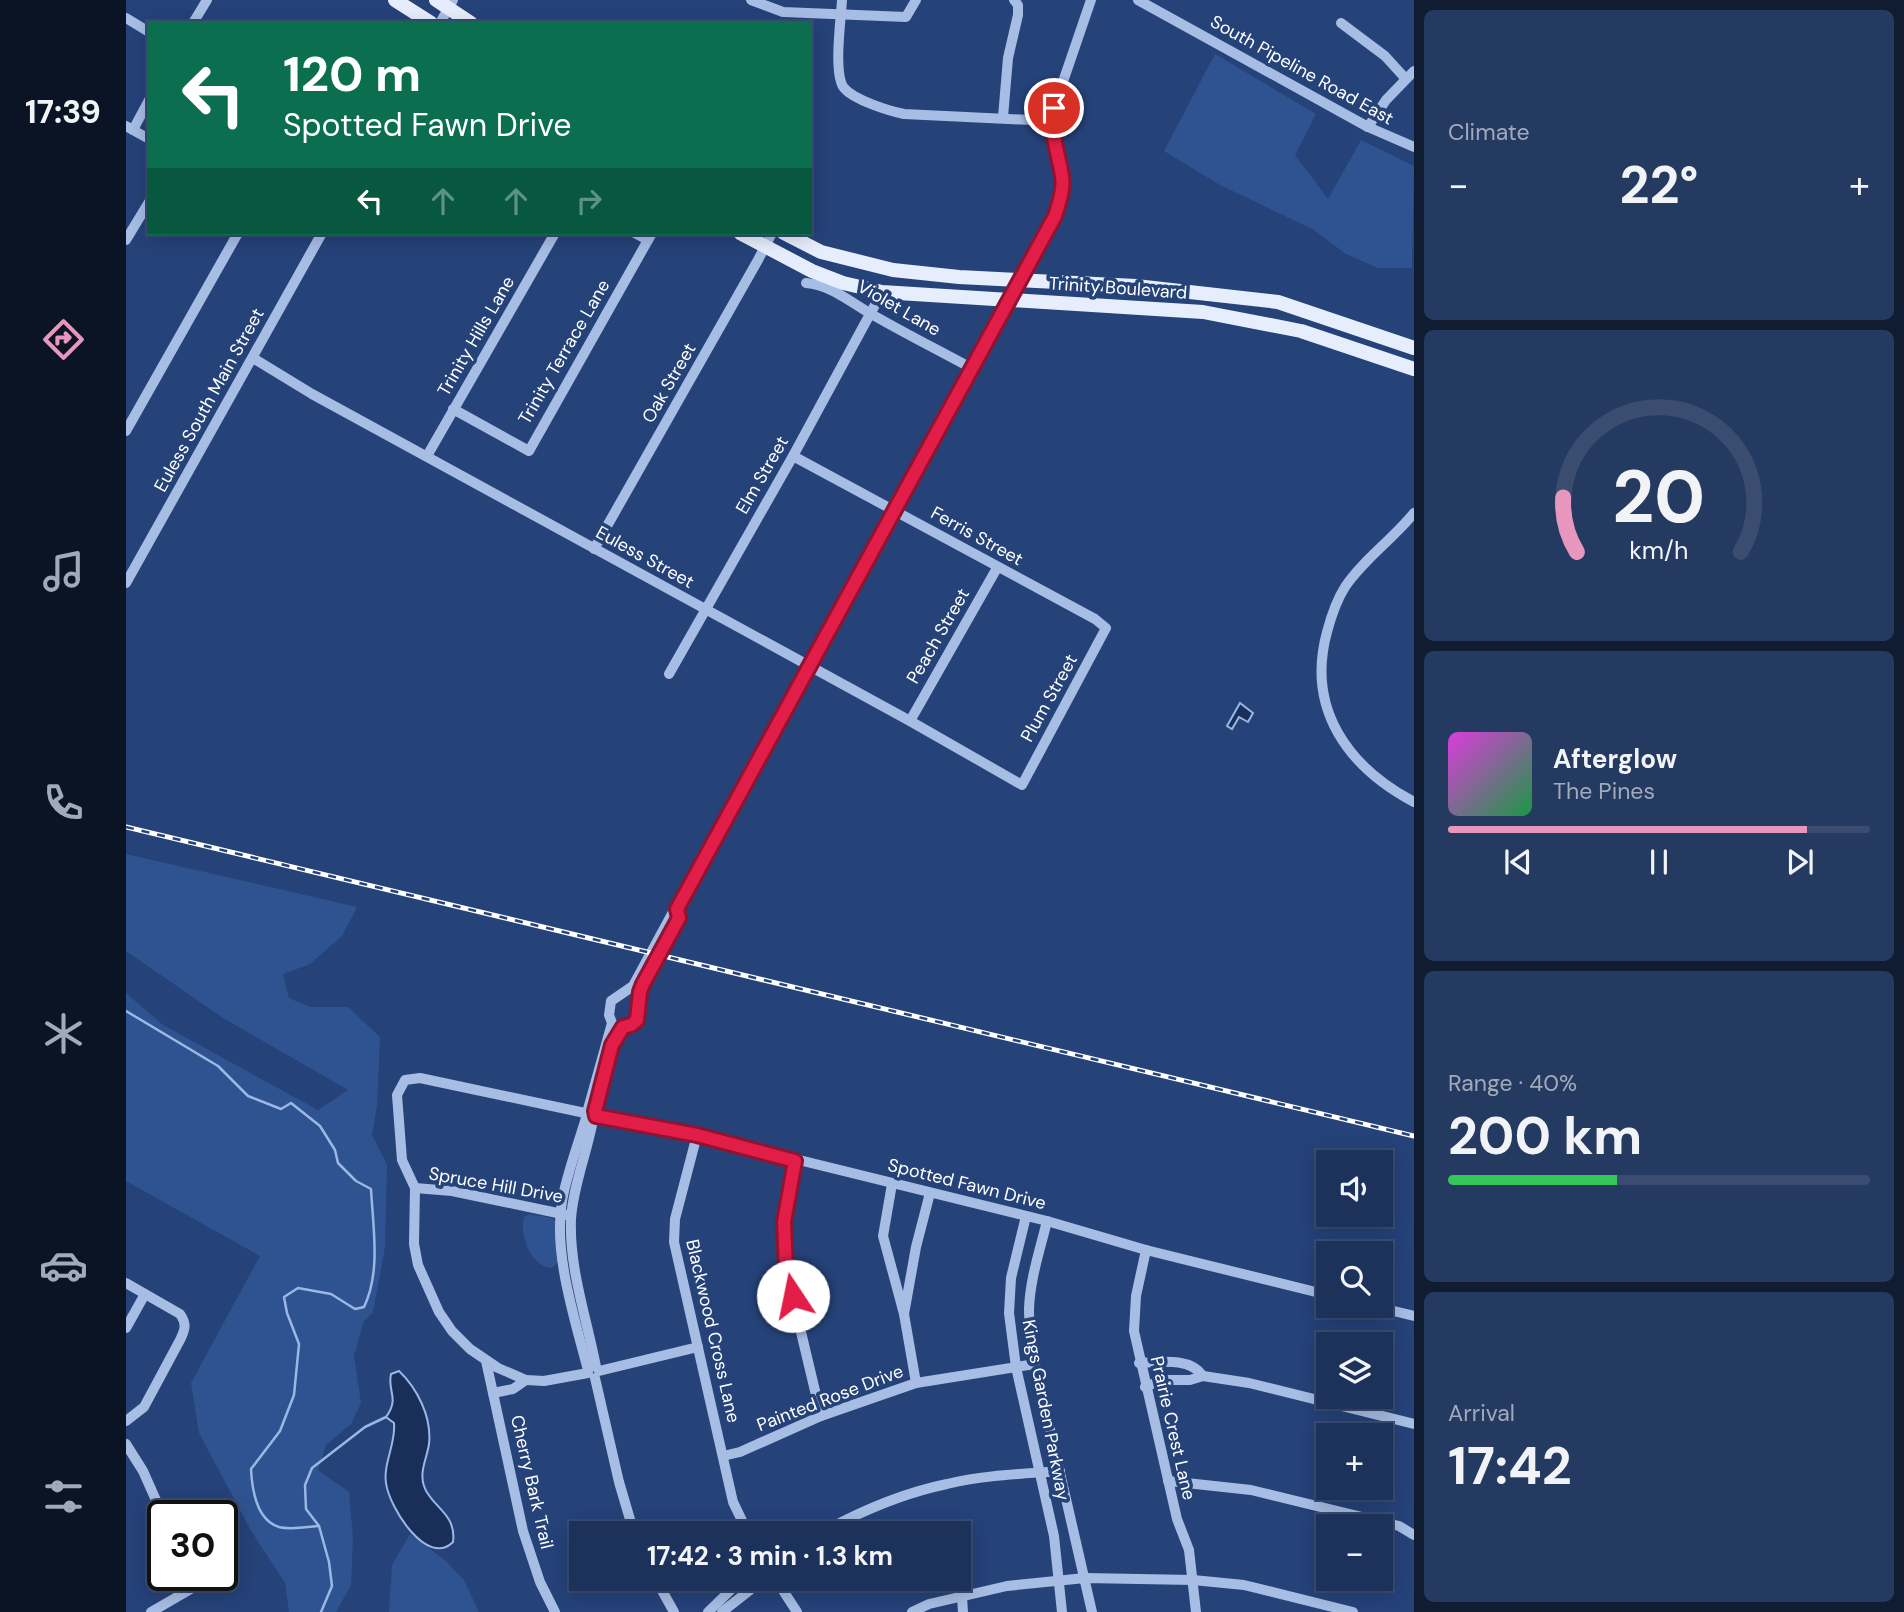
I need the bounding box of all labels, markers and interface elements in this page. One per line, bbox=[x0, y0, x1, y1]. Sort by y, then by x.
street label: South Pipeline Road East bbox=[1206, 10, 1398, 130]
text: 120 m bbox=[283, 42, 421, 106]
icon: left bbox=[168, 49, 259, 140]
pin bbox=[1024, 78, 1084, 138]
icon: arrive bbox=[1035, 89, 1073, 127]
text: 17:39 bbox=[25, 91, 101, 133]
text: Spotted Fawn Drive bbox=[283, 104, 572, 146]
text: Climate bbox=[1448, 117, 1530, 147]
text: 22° bbox=[1620, 151, 1698, 219]
text: − bbox=[1448, 160, 1469, 210]
text: + bbox=[1849, 160, 1870, 210]
icon: left bbox=[351, 182, 389, 220]
icon: ahead bbox=[424, 182, 462, 220]
icon: ahead bbox=[497, 182, 535, 220]
icon: right bbox=[570, 182, 608, 220]
street label: Trinity Boulevard bbox=[1048, 271, 1188, 305]
street label: Trinity Hills Lane bbox=[432, 272, 520, 400]
street label: Violet Lane bbox=[853, 274, 945, 342]
street label: Trinity Terrace Lane bbox=[513, 275, 615, 429]
street label: Euless South Main Street bbox=[148, 304, 270, 496]
icon: directions bbox=[39, 315, 88, 364]
street label: Oak Street bbox=[636, 339, 702, 427]
street label: Elm Street bbox=[730, 432, 794, 518]
text: 20 bbox=[1613, 450, 1705, 545]
street label: Ferris Street bbox=[927, 501, 1027, 571]
street label: Euless Street bbox=[592, 520, 698, 594]
text: km/h bbox=[1629, 533, 1689, 566]
icon: music bbox=[39, 547, 88, 596]
street label: Peach Street bbox=[901, 584, 975, 688]
street label: Plum Street bbox=[1015, 650, 1083, 746]
text: Afterglow bbox=[1553, 742, 1677, 776]
text: The Pines bbox=[1553, 776, 1655, 806]
icon: phone bbox=[39, 778, 88, 827]
icon: previous bbox=[1499, 843, 1537, 881]
icon: pause bbox=[1640, 843, 1678, 881]
icon: next bbox=[1781, 843, 1819, 881]
icon: climate bbox=[39, 1009, 88, 1058]
text: Range · 40% bbox=[1448, 1068, 1577, 1098]
text: 200 km bbox=[1448, 1102, 1642, 1170]
map controls bbox=[1316, 1150, 1393, 1591]
button: sound bbox=[1316, 1150, 1393, 1227]
street label: Spotted Fawn Drive bbox=[885, 1153, 1049, 1215]
street label: Spruce Hill Drive bbox=[427, 1161, 565, 1209]
street label: Blackwood Cross Lane bbox=[680, 1237, 746, 1425]
icon: car bbox=[39, 1241, 88, 1290]
button: search bbox=[1316, 1241, 1393, 1318]
position arrow bbox=[756, 1259, 830, 1333]
street label: Kings Garden Parkway bbox=[1017, 1317, 1075, 1503]
button: layers bbox=[1316, 1332, 1393, 1409]
street label: Prairie Crest Lane bbox=[1145, 1354, 1201, 1502]
street label: Painted Rose Drive bbox=[753, 1359, 907, 1437]
text: Arrival bbox=[1448, 1398, 1515, 1428]
street label: Cherry Bark Trail bbox=[505, 1413, 559, 1551]
button: + bbox=[1316, 1423, 1393, 1500]
text: 17:42 bbox=[1448, 1432, 1572, 1500]
icon: filters bbox=[39, 1472, 88, 1521]
speed limit sign: 30 bbox=[147, 1500, 238, 1591]
button: − bbox=[1316, 1514, 1393, 1591]
text: 17:42 · 3 min · 1.3 km bbox=[647, 1539, 893, 1573]

